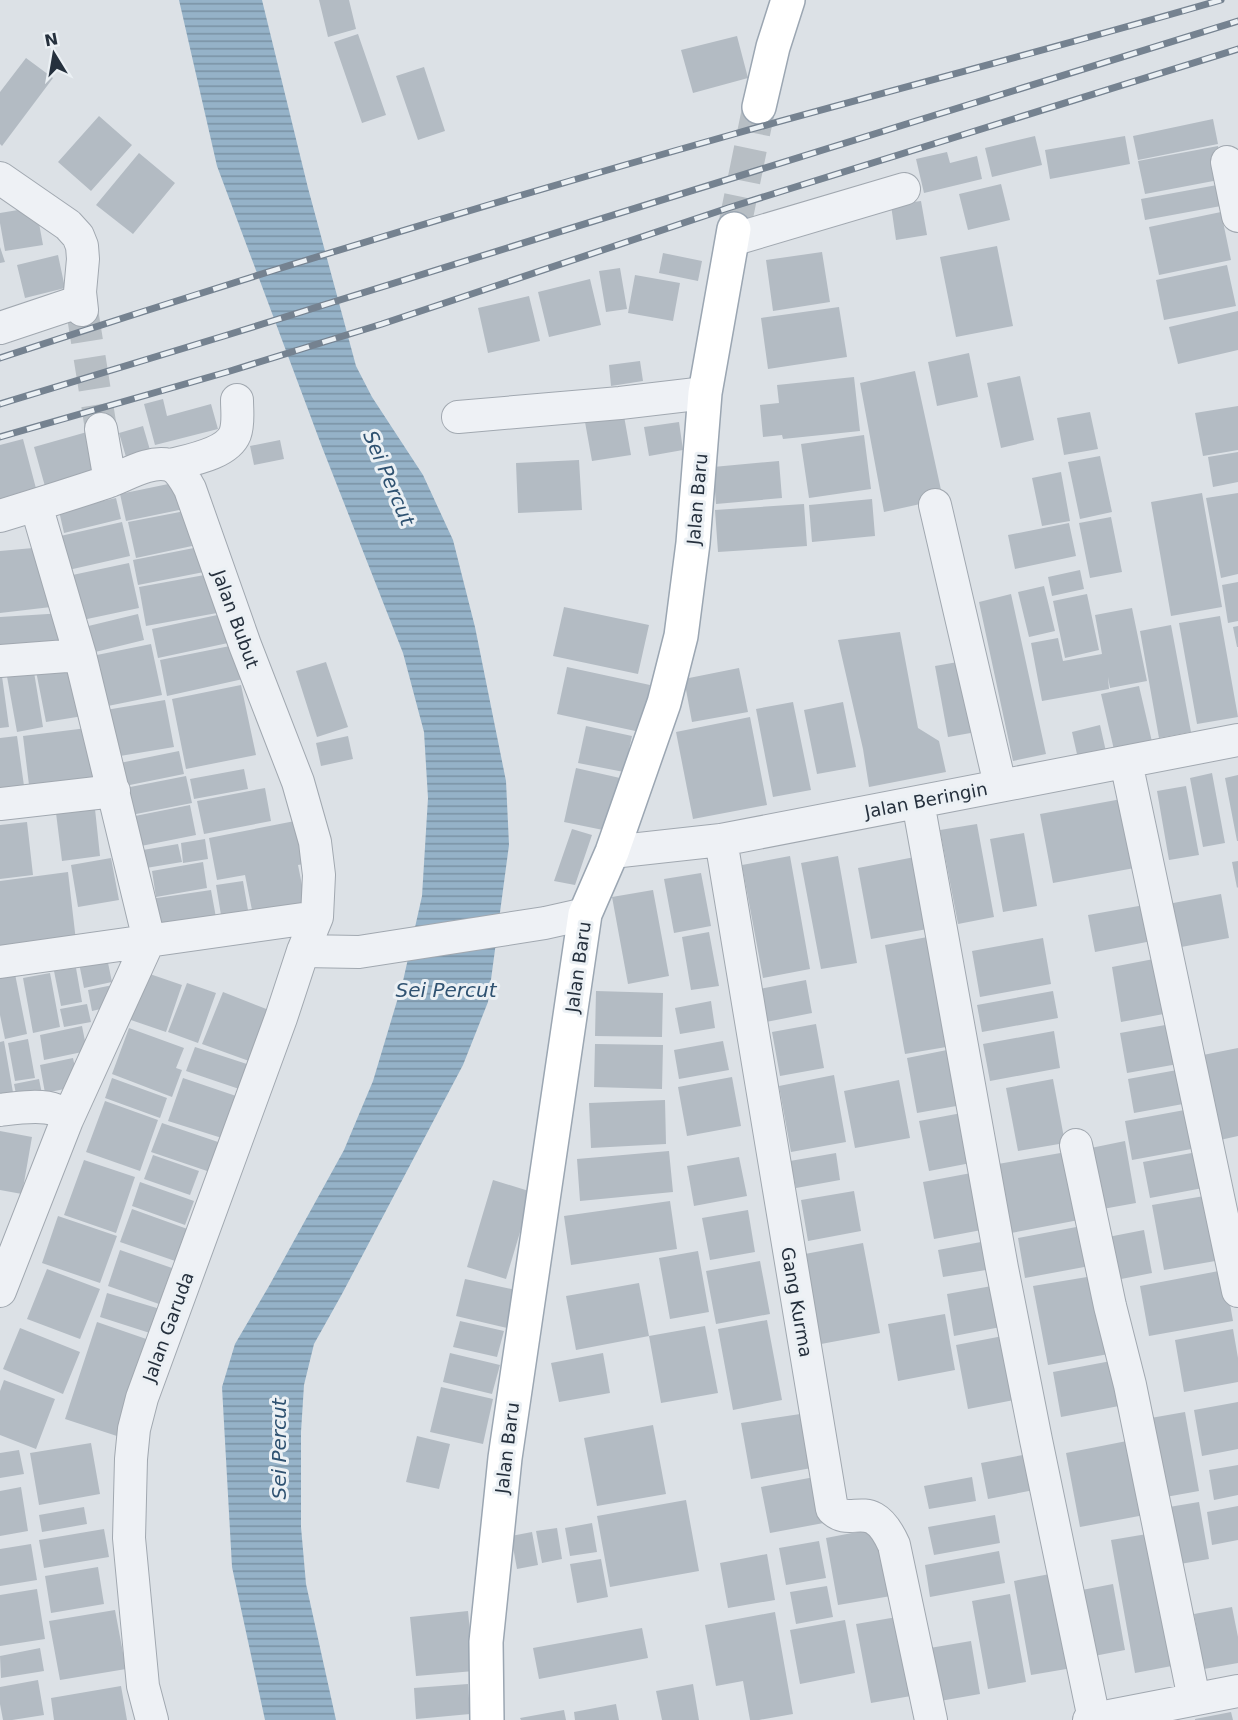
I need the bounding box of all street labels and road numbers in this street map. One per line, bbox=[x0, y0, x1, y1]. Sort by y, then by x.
street label: Jalan Baru bbox=[682, 452, 711, 547]
street label: Jalan Bubut bbox=[208, 566, 264, 671]
street label: Jalan Beringin bbox=[862, 778, 989, 822]
street label: Jalan Baru bbox=[561, 920, 595, 1015]
street label: Gang Kurma bbox=[777, 1245, 817, 1359]
street label: Jalan Garuda bbox=[138, 1269, 198, 1386]
street label: Jalan Baru bbox=[491, 1401, 523, 1496]

